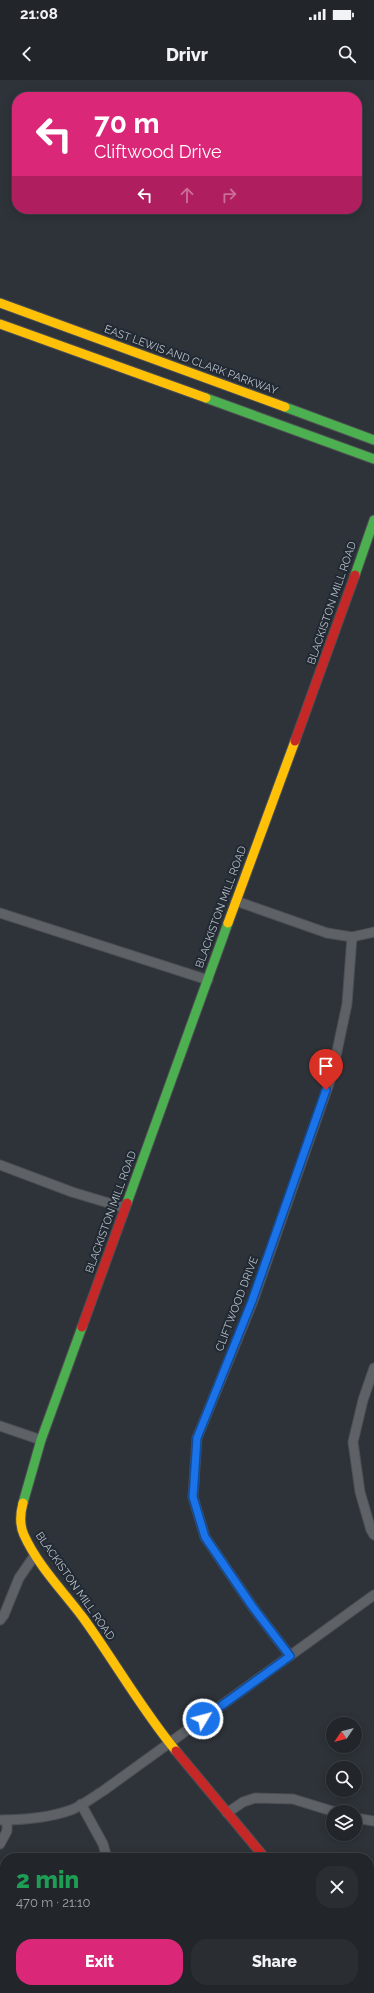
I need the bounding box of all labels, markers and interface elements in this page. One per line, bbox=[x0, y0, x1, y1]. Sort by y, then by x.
text: 21:08 bbox=[20, 5, 58, 23]
icon: back bbox=[16, 43, 38, 65]
icon: search bbox=[336, 43, 358, 65]
text: Drivr bbox=[166, 44, 208, 65]
text: 70 m bbox=[94, 107, 160, 140]
icon: left bbox=[28, 108, 80, 160]
text: Cliftwood Drive bbox=[94, 141, 222, 162]
icon: left bbox=[134, 184, 156, 206]
icon: ahead bbox=[176, 184, 198, 206]
icon: right bbox=[218, 184, 240, 206]
street label: EAST LEWIS AND CLARK PARKWAY bbox=[102, 322, 280, 398]
street label: BLACKISTON MILL ROAD bbox=[305, 540, 359, 666]
street label: BLACKISTON MILL ROAD bbox=[193, 844, 249, 970]
pin bbox=[309, 1049, 343, 1090]
icon: arrive bbox=[315, 1055, 337, 1077]
street label: BLACKISTON MILL ROAD bbox=[83, 1149, 139, 1275]
street label: CLIFTWOOD DRIVE bbox=[213, 1255, 261, 1353]
street label: BLACKISTON MILL ROAD bbox=[33, 1529, 117, 1643]
position arrow bbox=[182, 1698, 224, 1740]
north arrow bbox=[326, 1717, 362, 1753]
map controls bbox=[326, 1717, 362, 1841]
button: search bbox=[326, 1761, 362, 1797]
button: layers bbox=[326, 1805, 362, 1841]
text: 2 min bbox=[16, 1865, 79, 1894]
button: close bbox=[316, 1866, 358, 1908]
text: 470 m · 21:10 bbox=[16, 1895, 91, 1910]
button: Exit bbox=[16, 1939, 183, 1985]
button: Share bbox=[191, 1939, 358, 1985]

